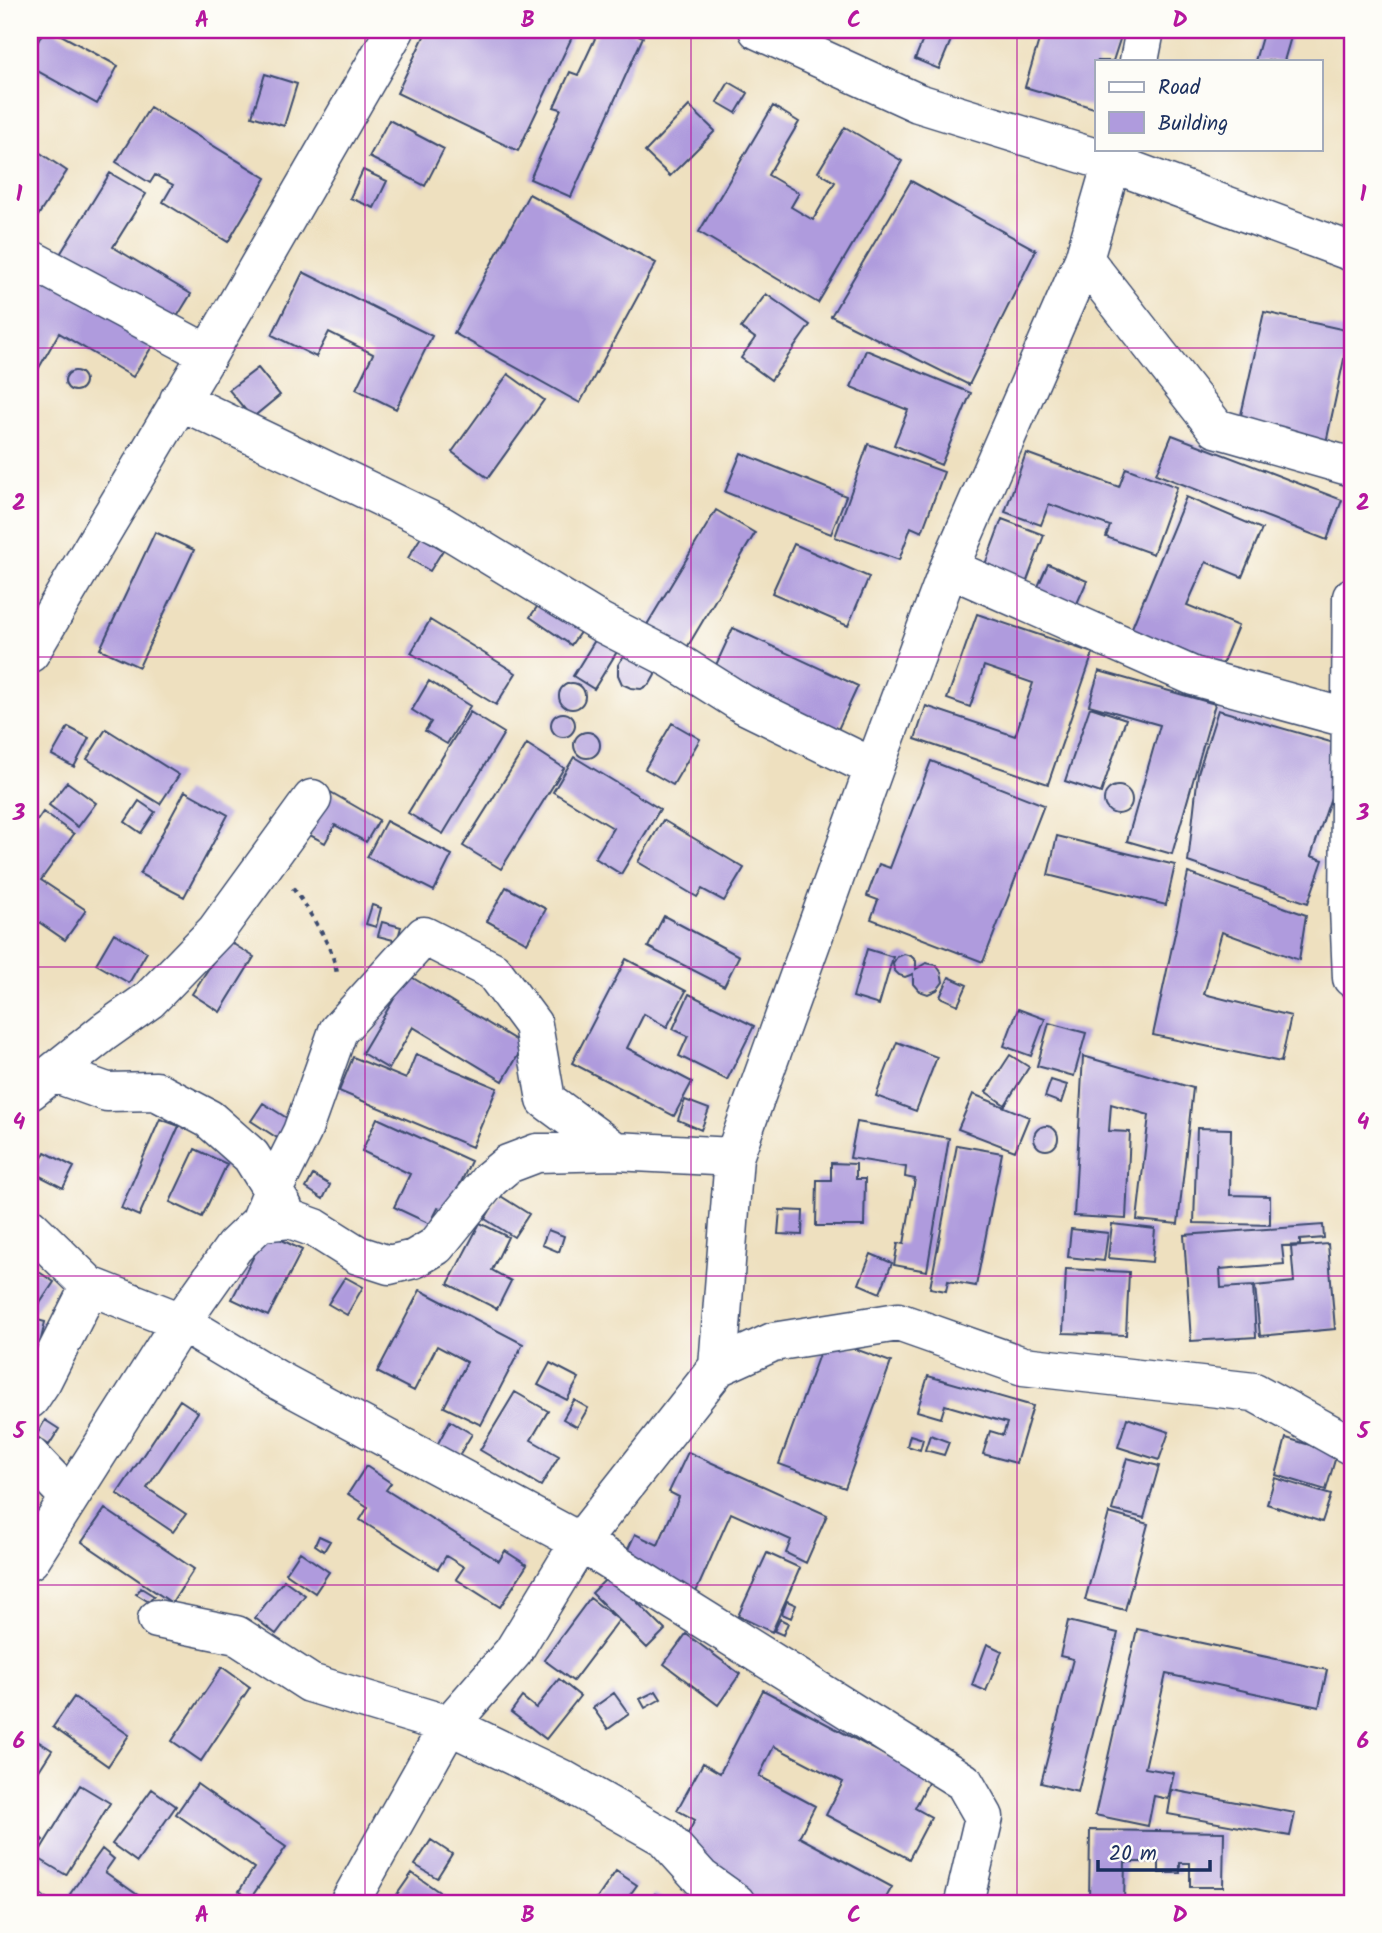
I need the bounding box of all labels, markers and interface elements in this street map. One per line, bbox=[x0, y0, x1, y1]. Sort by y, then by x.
text: A bbox=[195, 3, 209, 39]
text: B bbox=[521, 3, 535, 39]
text: C bbox=[847, 3, 861, 39]
text: D bbox=[1172, 3, 1188, 39]
legend bbox=[1095, 60, 1322, 150]
text: Road bbox=[1158, 72, 1201, 105]
text: Building bbox=[1158, 108, 1228, 141]
text: 1 bbox=[16, 177, 23, 213]
text: 1 bbox=[1360, 177, 1367, 213]
text: 2 bbox=[12, 486, 26, 522]
text: 2 bbox=[1356, 486, 1370, 522]
text: 3 bbox=[12, 796, 26, 832]
text: 3 bbox=[1356, 796, 1370, 832]
text: 4 bbox=[13, 1105, 26, 1141]
text: 4 bbox=[1357, 1105, 1370, 1141]
text: 5 bbox=[12, 1414, 27, 1450]
text: 5 bbox=[1356, 1414, 1371, 1450]
text: 6 bbox=[13, 1724, 25, 1760]
text: 6 bbox=[1357, 1724, 1369, 1760]
scale bar bbox=[1098, 1828, 1210, 1872]
text: 20 m bbox=[1109, 1838, 1157, 1871]
text: A bbox=[195, 1898, 209, 1933]
text: B bbox=[521, 1898, 535, 1933]
text: C bbox=[847, 1898, 861, 1933]
text: D bbox=[1172, 1898, 1188, 1933]

